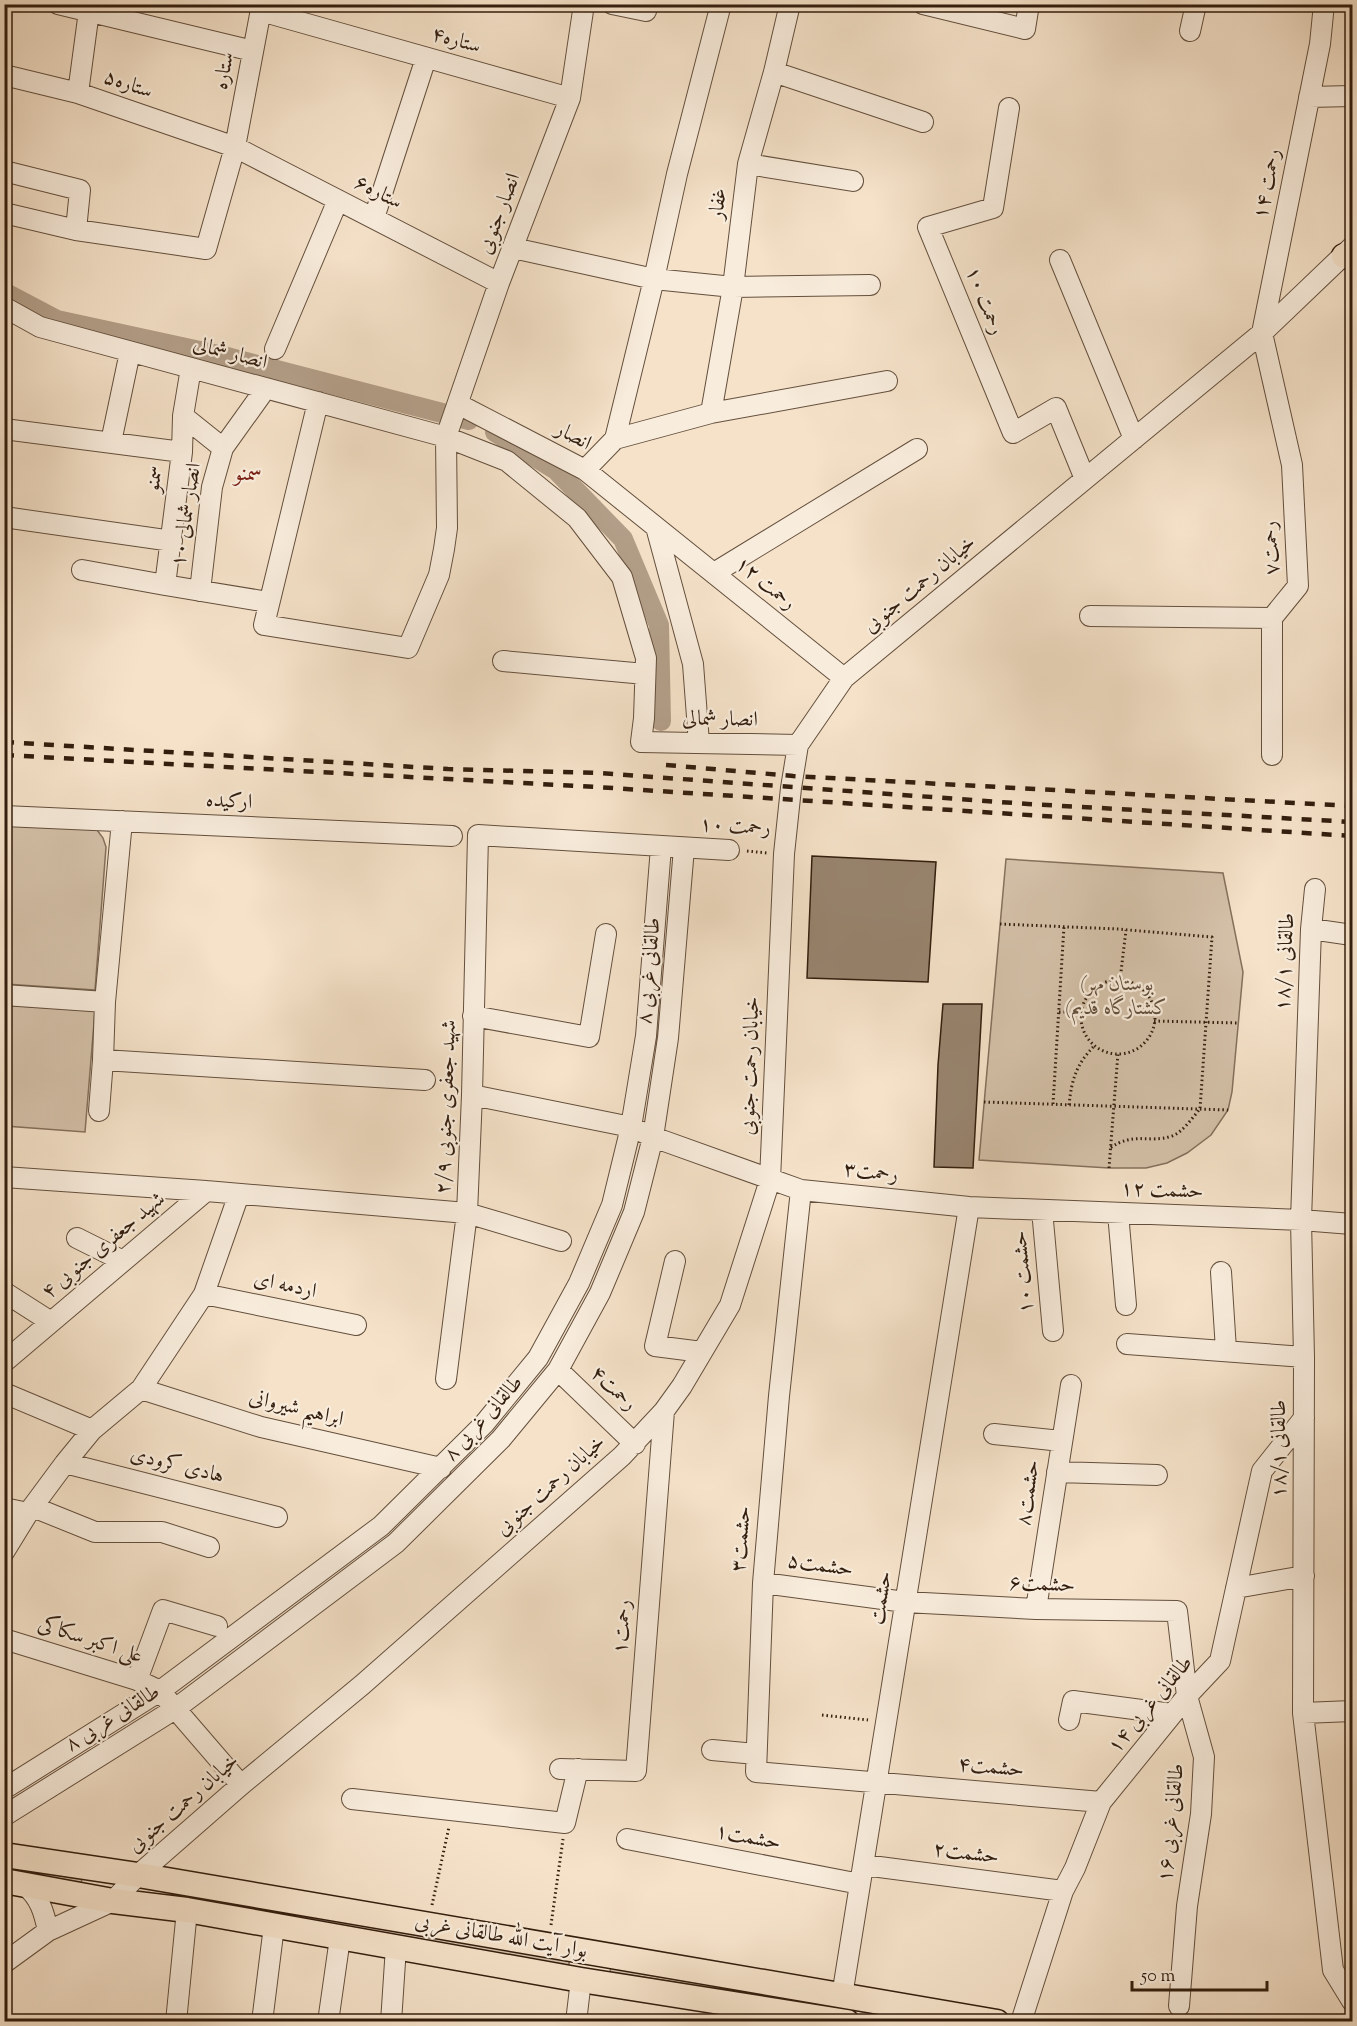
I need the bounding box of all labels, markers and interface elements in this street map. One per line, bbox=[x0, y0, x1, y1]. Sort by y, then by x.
street label: ستاره۴ bbox=[428, 20, 484, 62]
street label: ستاره bbox=[207, 49, 243, 93]
street label: ستاره۵ bbox=[99, 63, 157, 107]
street label: رحمت ۱۴ bbox=[1246, 146, 1290, 222]
street label: ستاره۶ bbox=[349, 168, 407, 218]
street label: انصار جنوبی bbox=[471, 169, 529, 259]
street label: غفار bbox=[702, 187, 736, 223]
street label: رحمت ۱۰ bbox=[957, 262, 1011, 340]
street label: انصار شمالی bbox=[189, 330, 271, 378]
street label: انصار bbox=[548, 414, 596, 459]
district label: سمنو bbox=[232, 459, 262, 491]
street label: انصار شمالی ۱۰ bbox=[164, 461, 210, 569]
street label: سمنو bbox=[138, 464, 172, 496]
street label: رحمت۷ bbox=[1256, 520, 1288, 576]
street label: خیابان رحمت جنوبی bbox=[857, 529, 983, 641]
street label: رحمت ۱۲ bbox=[728, 550, 802, 618]
street label: انصار شمالی bbox=[682, 704, 758, 736]
street label: ارکیده bbox=[205, 786, 253, 818]
street label: رحمت ۱۰ bbox=[699, 810, 771, 844]
street label: طالقانی ۱۸/۱ bbox=[1268, 912, 1304, 1012]
street label: طالقانی غربی ۸ bbox=[630, 916, 670, 1026]
park label: (بوستان مهر (کشتارگاه قدیم bbox=[1065, 970, 1169, 1025]
street label: خیابان رحمت جنوبی bbox=[734, 996, 768, 1136]
street label: شهید جعفری جنوبی ۲/۹ bbox=[429, 1019, 465, 1195]
street label: رحمت۳ bbox=[842, 1155, 900, 1191]
street label: حشمت ۱۲ bbox=[1120, 1175, 1204, 1207]
street label: شهید جعفری جنوبی ۴ bbox=[36, 1185, 172, 1307]
street label: حشمت ۱۰ bbox=[1005, 1229, 1043, 1315]
street label: اردمه ای bbox=[251, 1265, 319, 1307]
street label: رحمت۴ bbox=[583, 1359, 643, 1419]
street label: طالقانی غربی ۸ bbox=[437, 1369, 531, 1469]
street label: ابراهیم شیروانی bbox=[245, 1383, 347, 1439]
street label: طالقانی ۱۸/۱ bbox=[1265, 1400, 1295, 1498]
street label: خیابان رحمت جنوبی bbox=[489, 1428, 613, 1544]
street label: هادی کرودی bbox=[127, 1440, 227, 1492]
street label: حشمت۸ bbox=[1010, 1458, 1048, 1528]
street label: حشمت۳ bbox=[724, 1505, 760, 1573]
street label: حشمت۵ bbox=[785, 1547, 855, 1585]
street label: حشمت bbox=[863, 1569, 901, 1627]
street label: حشمت۶ bbox=[1008, 1569, 1076, 1601]
street label: رحمت۱ bbox=[606, 1599, 640, 1655]
street label: علی اکبر سکاکی bbox=[34, 1610, 146, 1672]
street label: طالقانی غربی ۱۴ bbox=[1101, 1650, 1201, 1760]
street label: طالقانی غربی ۸ bbox=[60, 1678, 166, 1760]
street label: خیابان رحمت جنوبی bbox=[122, 1747, 246, 1861]
street label: حشمت۴ bbox=[957, 1750, 1025, 1786]
street label: طالقانی غربی ۱۶ bbox=[1151, 1762, 1193, 1884]
street label: حشمت۱ bbox=[713, 1817, 783, 1859]
street label: حشمت۲ bbox=[931, 1835, 1001, 1873]
street label: بوار آیت الله طالقانی غربی bbox=[412, 1903, 590, 1967]
scale bar bbox=[1132, 1954, 1267, 1992]
text: 50 m bbox=[1140, 1964, 1176, 1990]

